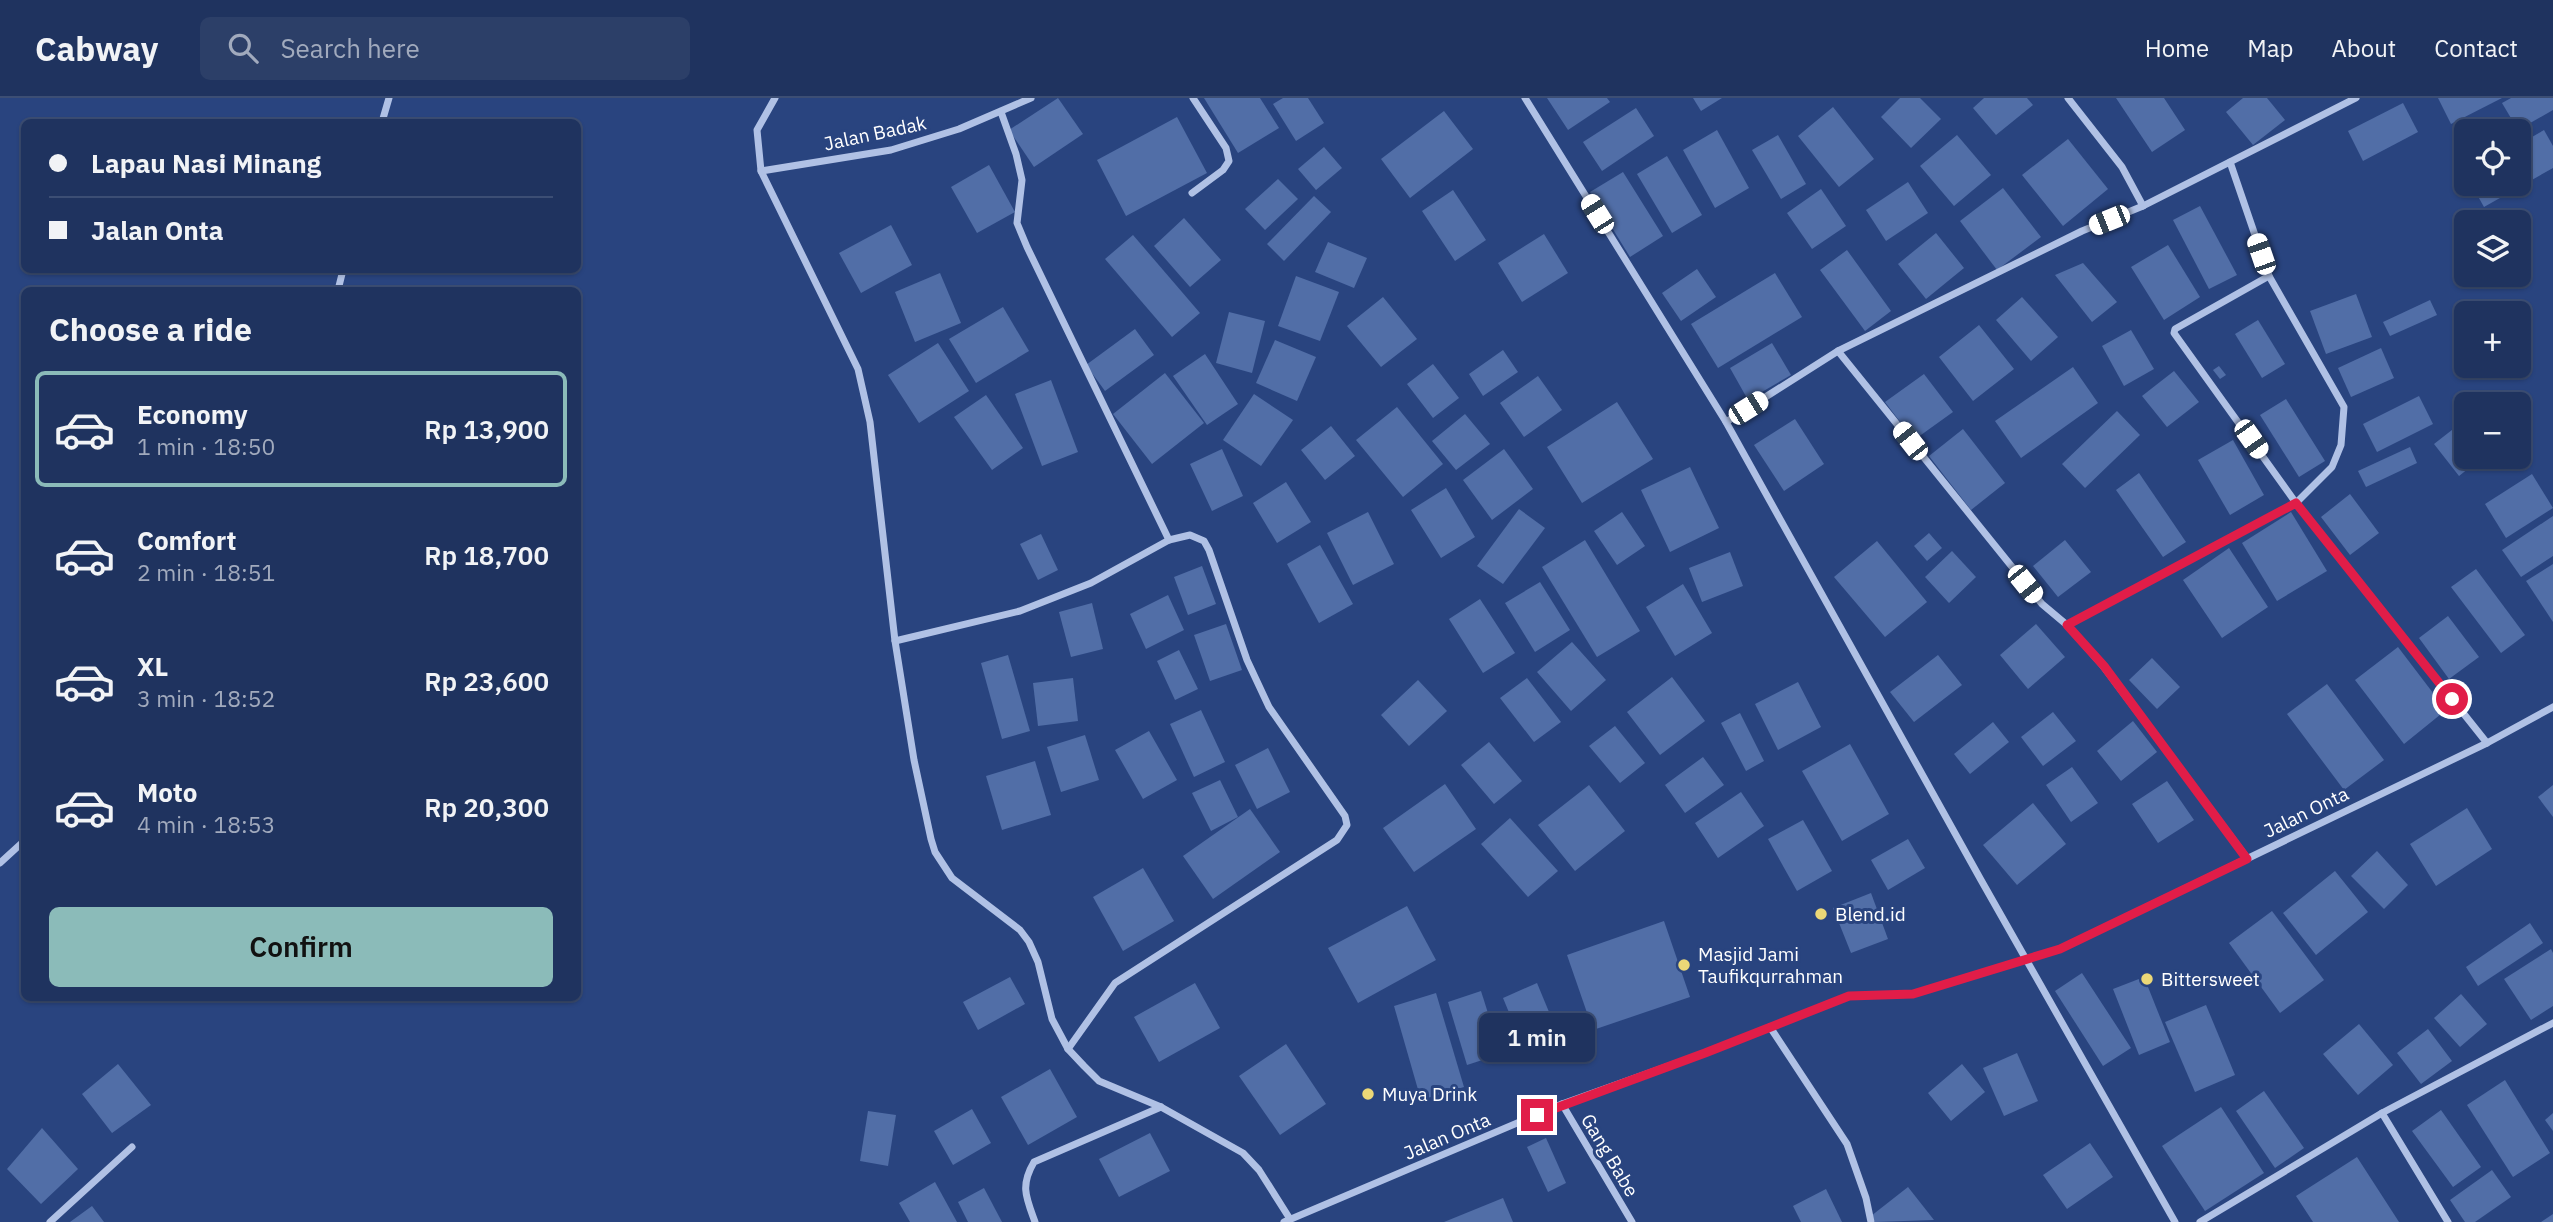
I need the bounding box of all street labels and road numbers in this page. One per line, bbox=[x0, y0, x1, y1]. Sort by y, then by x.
street label: Jalan Badak bbox=[822, 110, 928, 156]
street label: Jalan Onta bbox=[2260, 781, 2352, 843]
street label: Jalan Onta bbox=[1400, 1107, 1494, 1165]
street label: Gang Babe bbox=[1576, 1109, 1644, 1201]

